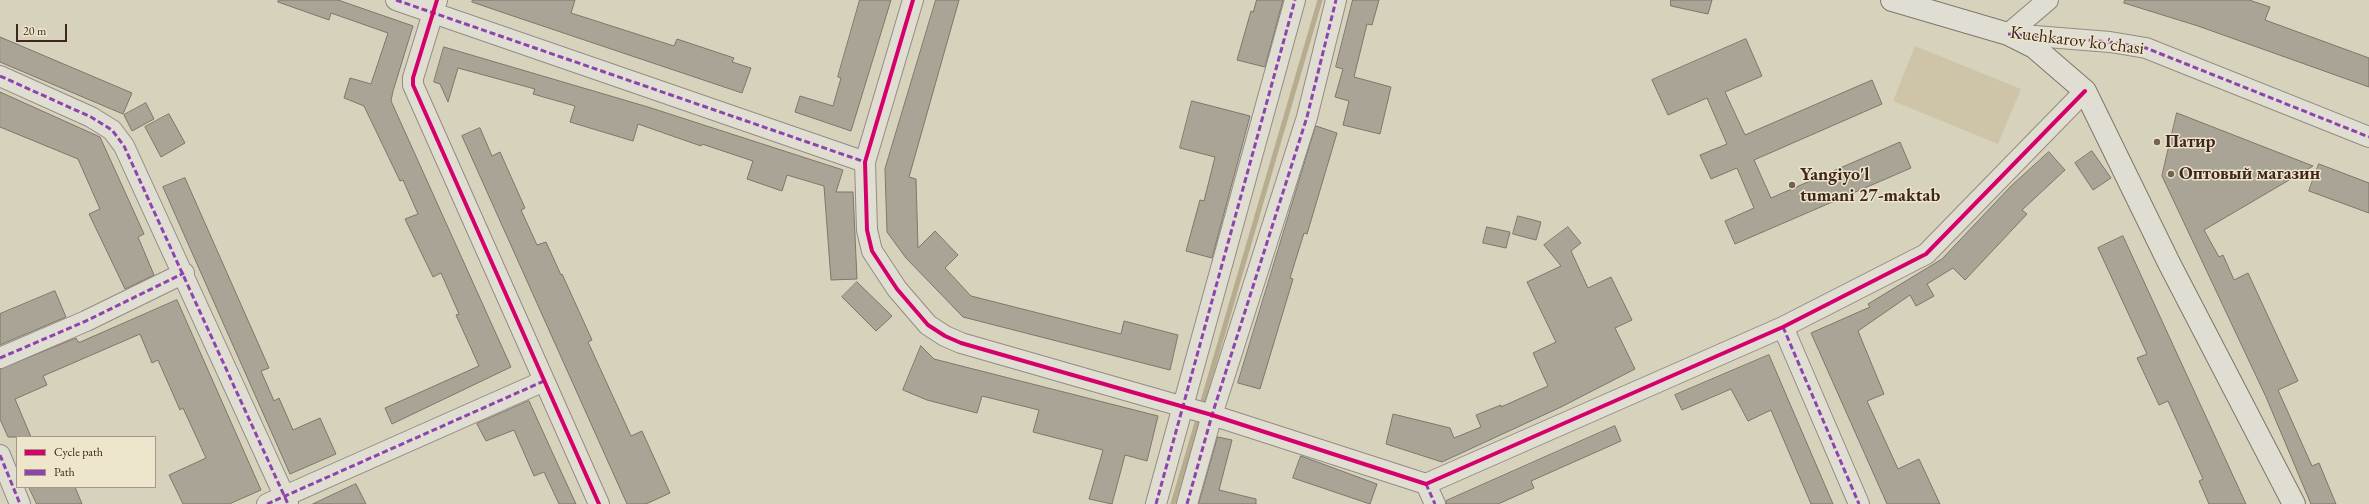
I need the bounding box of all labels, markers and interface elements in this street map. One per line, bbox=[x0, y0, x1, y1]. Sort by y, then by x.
scale bar bbox=[18, 16, 69, 42]
street label: Kuchkarov ko'chasi bbox=[2009, 22, 2145, 60]
text: 20 m bbox=[23, 23, 46, 39]
place label: Патир bbox=[2165, 131, 2216, 153]
marker: Патир bbox=[2152, 137, 2162, 147]
place label: Оптовый магазин bbox=[2179, 163, 2320, 185]
place label: Yangiyo'l tumani 27-maktab bbox=[1800, 164, 1940, 206]
marker: Оптовый магазин bbox=[2166, 169, 2176, 179]
marker: Yangiyo'l tumani 27-maktab bbox=[1787, 180, 1797, 190]
legend bbox=[16, 436, 156, 488]
text: Cycle path bbox=[54, 444, 103, 460]
text: Path bbox=[54, 464, 75, 480]

